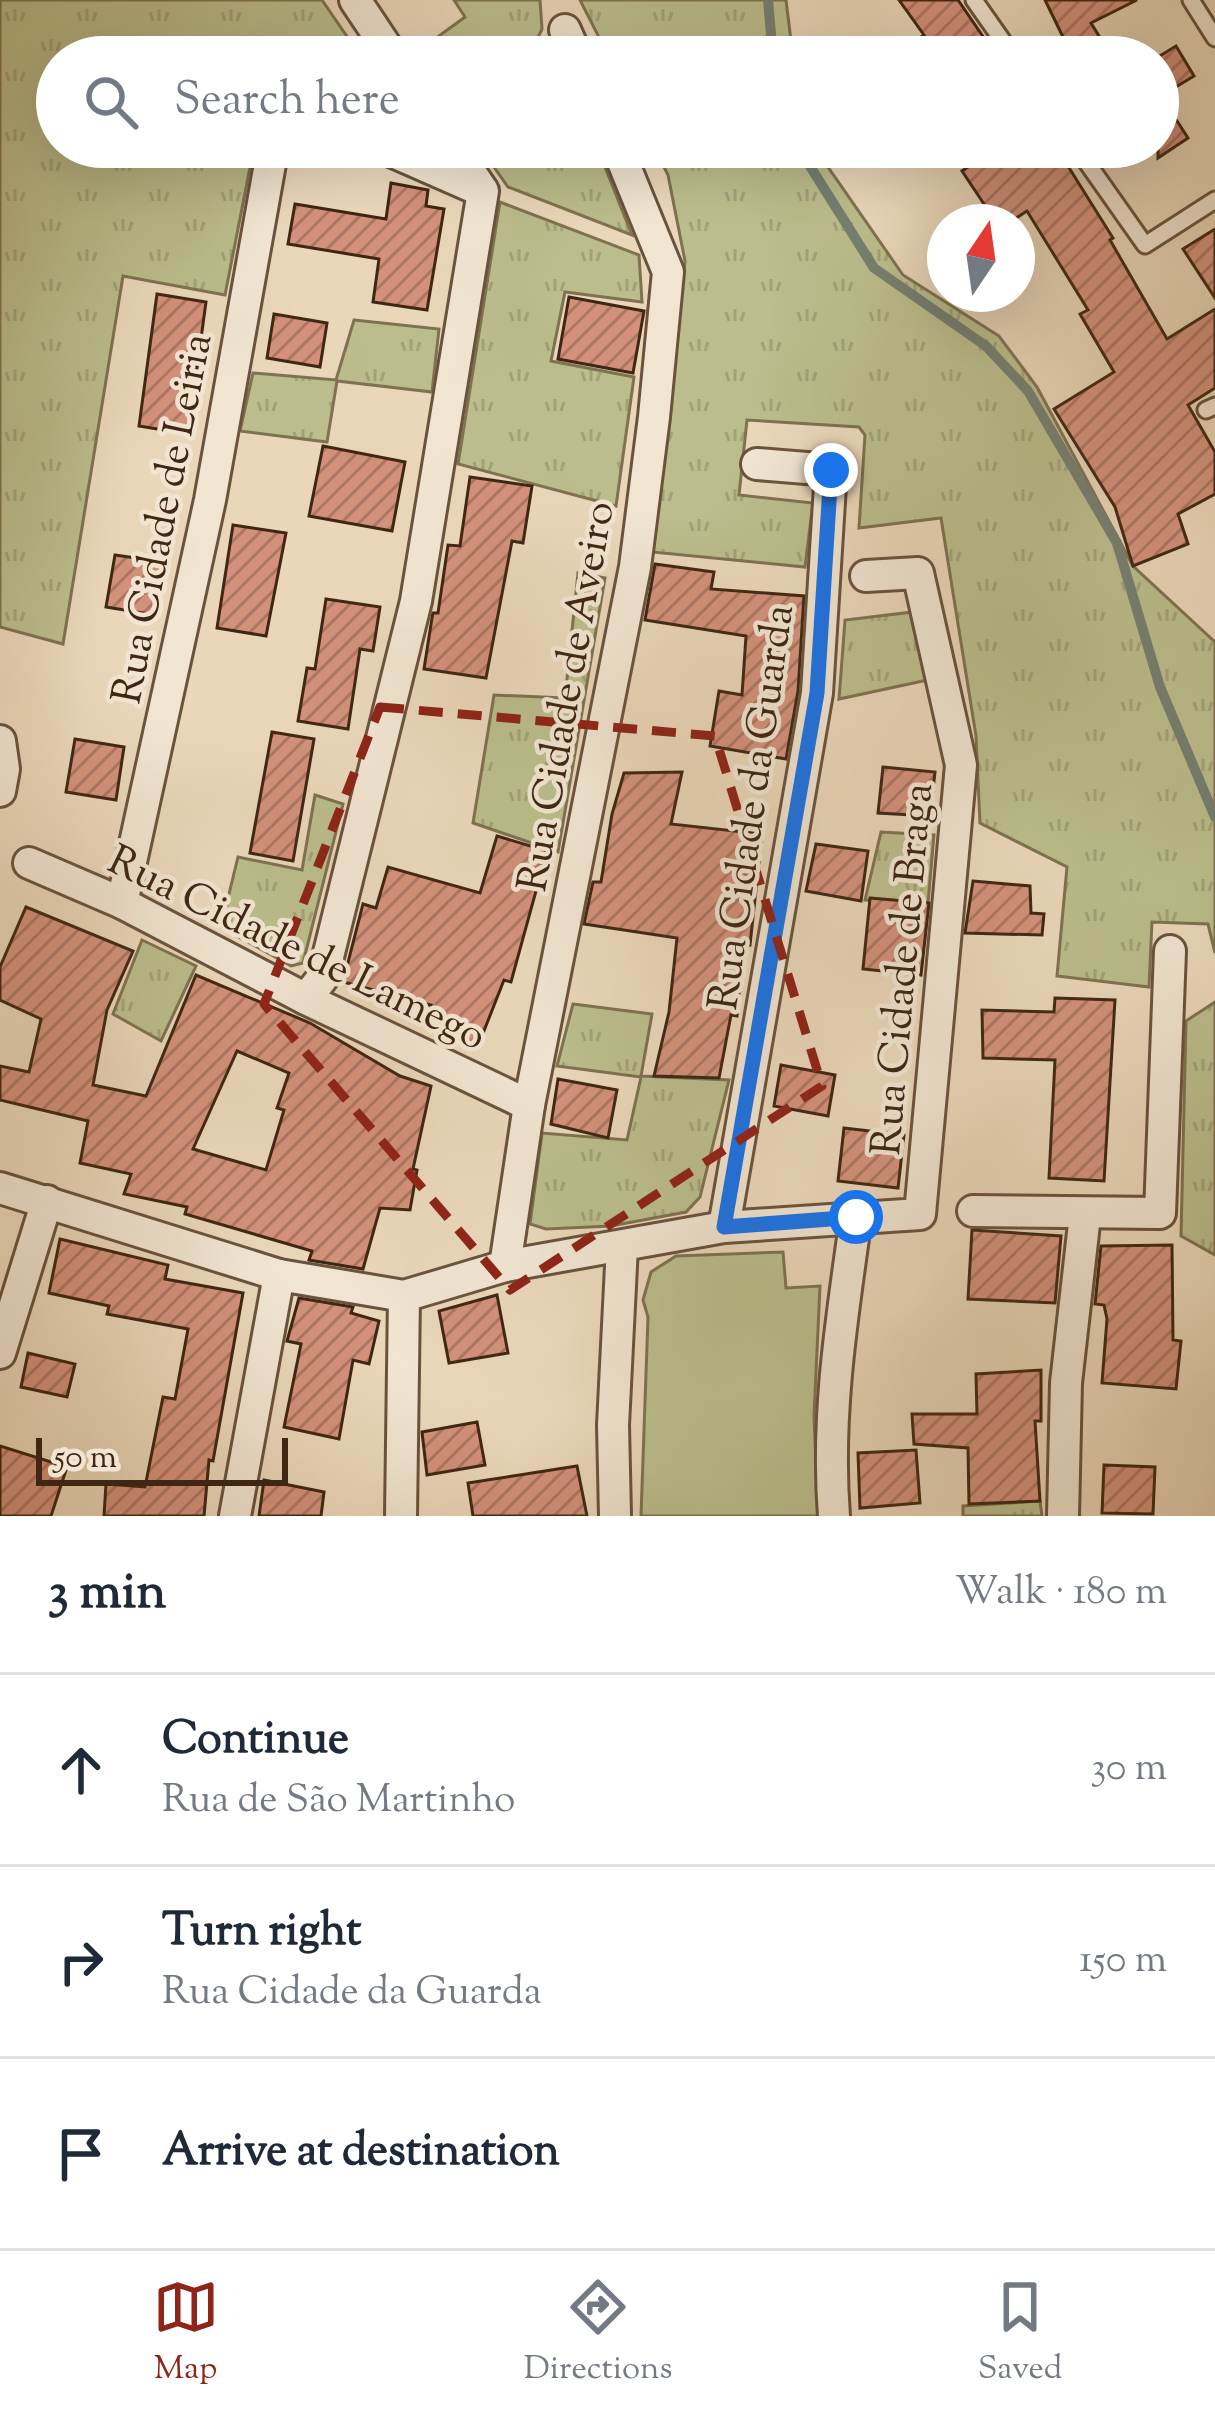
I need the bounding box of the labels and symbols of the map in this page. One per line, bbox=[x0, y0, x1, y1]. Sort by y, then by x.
north arrow bbox=[927, 204, 1035, 312]
street label: Rua Cidade de Leiria bbox=[100, 329, 230, 709]
route end bbox=[804, 443, 858, 497]
street label: Rua Cidade de Aveiro bbox=[505, 497, 633, 897]
street label: Rua Cidade da Guarda bbox=[696, 601, 812, 1014]
street label: Rua Cidade de Braga bbox=[859, 781, 951, 1158]
street label: Rua Cidade de Lamego bbox=[96, 833, 495, 1068]
route start bbox=[829, 1190, 883, 1244]
scale bar bbox=[36, 1432, 288, 1485]

